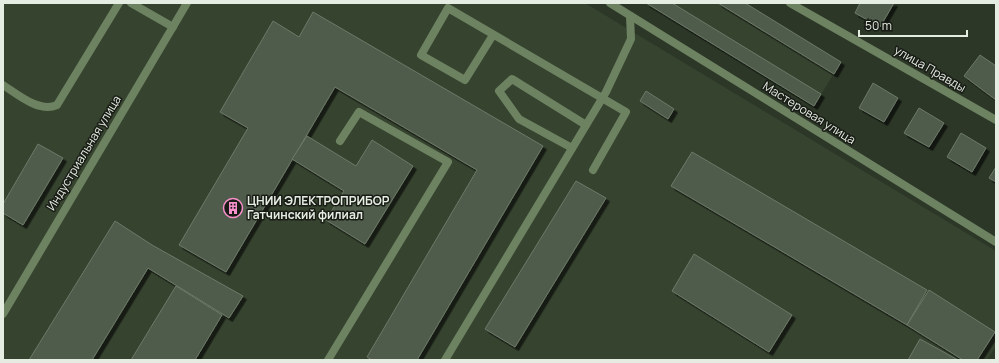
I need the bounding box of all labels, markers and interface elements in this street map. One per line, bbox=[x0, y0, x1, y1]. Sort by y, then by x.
scale bar bbox=[859, 12, 967, 38]
text: 50 m bbox=[865, 17, 892, 34]
street label: улица Правды bbox=[891, 41, 969, 96]
street label: Мастеровая улица bbox=[760, 77, 859, 148]
street label: Индустриальная улица bbox=[42, 92, 125, 214]
place label: ЦНИИ ЭЛЕКТРОПРИБОР Гатчинский филиал bbox=[247, 192, 390, 223]
building icon: ЦНИИ ЭЛЕКТРОПРИБОР Гатчинский филиал bbox=[222, 197, 244, 219]

